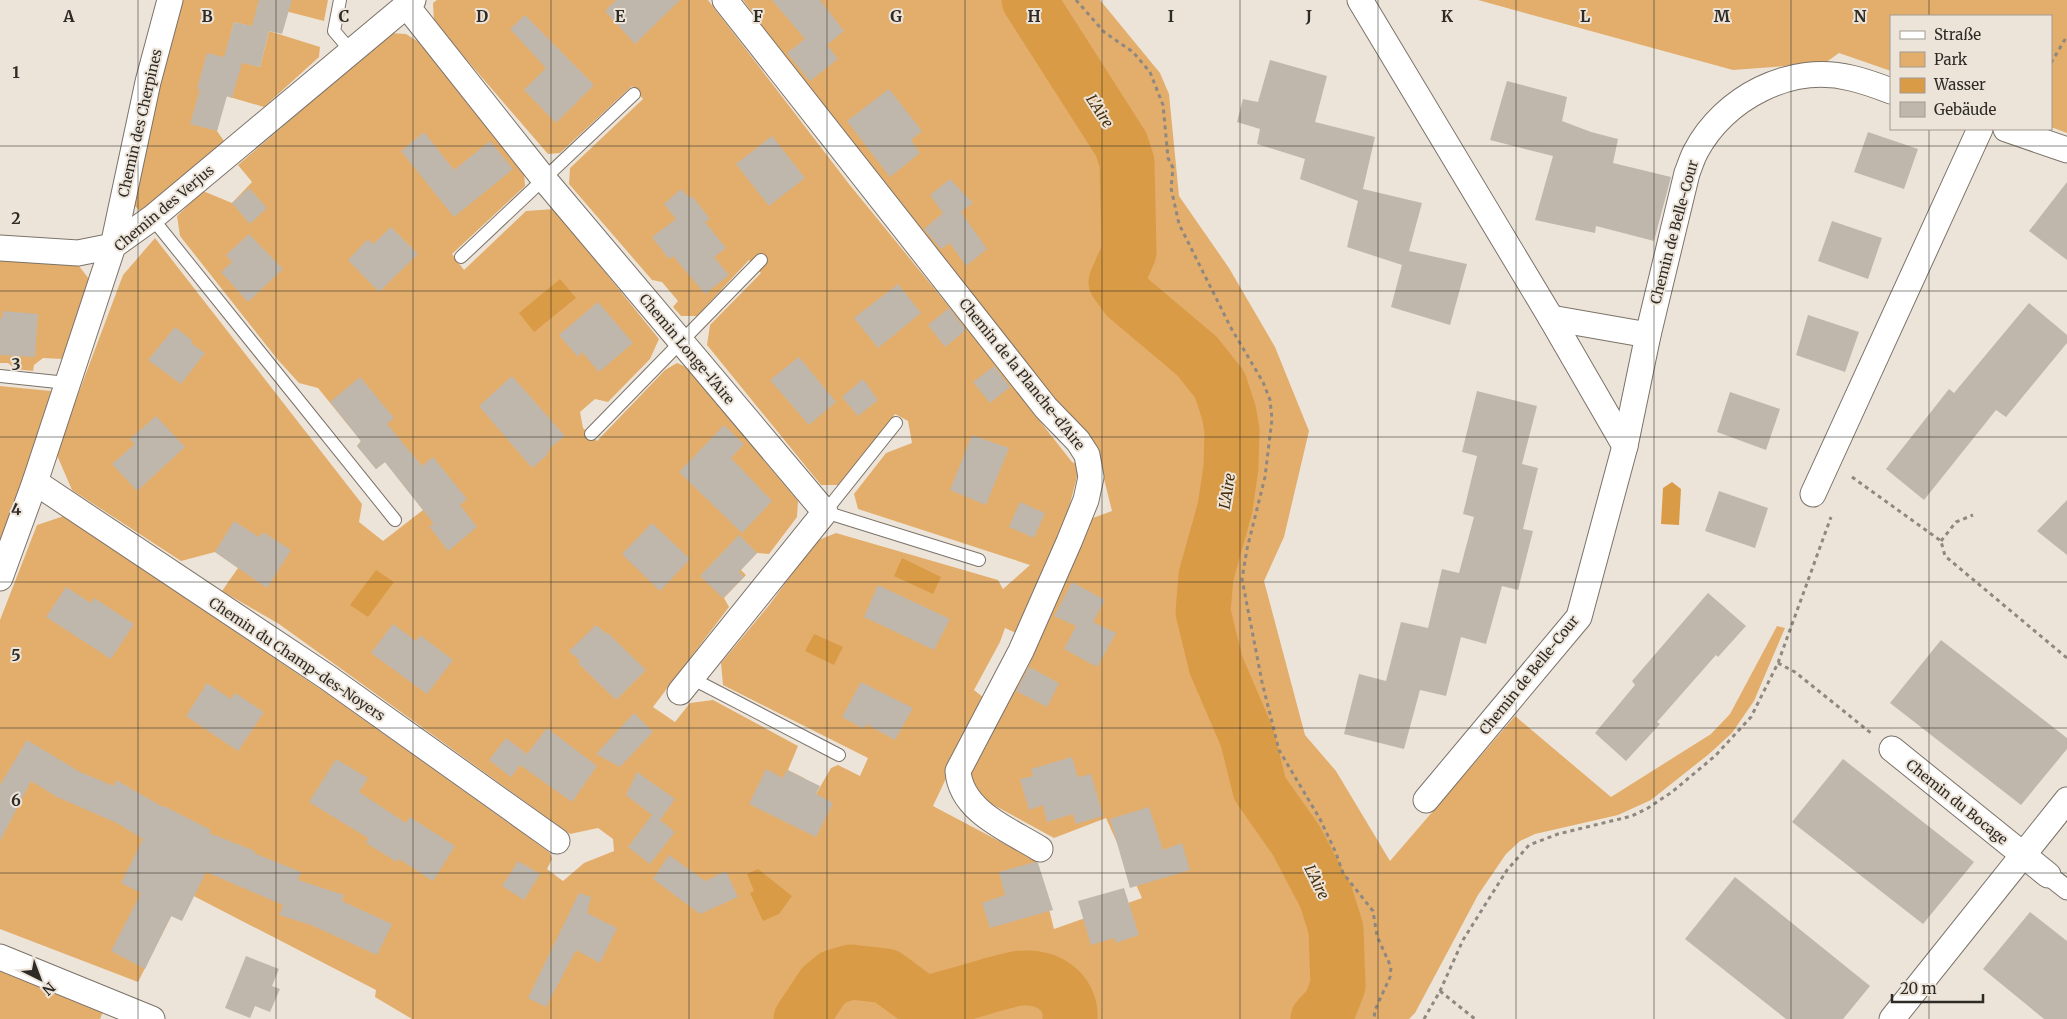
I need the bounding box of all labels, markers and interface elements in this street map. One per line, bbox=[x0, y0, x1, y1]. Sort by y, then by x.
text: A bbox=[62, 6, 75, 26]
text: B bbox=[201, 6, 213, 26]
text: C bbox=[339, 6, 349, 26]
text: D bbox=[476, 6, 488, 26]
text: E bbox=[615, 6, 626, 26]
text: F bbox=[753, 6, 763, 26]
text: G bbox=[890, 6, 902, 26]
text: H bbox=[1027, 6, 1041, 26]
text: I bbox=[1168, 6, 1174, 26]
text: J bbox=[1305, 6, 1312, 26]
text: K bbox=[1441, 6, 1453, 26]
text: L bbox=[1580, 6, 1590, 26]
text: M bbox=[1714, 6, 1731, 26]
text: N bbox=[1854, 6, 1867, 26]
legend bbox=[1890, 15, 2052, 130]
text: Straße bbox=[1934, 25, 1981, 44]
street label: Chemin des Cherpines bbox=[114, 47, 166, 199]
text: Park bbox=[1934, 50, 1968, 69]
text: 1 bbox=[12, 62, 20, 82]
text: Wasser bbox=[1933, 75, 1986, 94]
water label: L'Aire bbox=[1082, 91, 1118, 132]
text: Gebäude bbox=[1934, 100, 1997, 119]
street label: Chemin de Belle-Cour bbox=[1646, 158, 1702, 306]
street label: Chemin des Verjus bbox=[110, 161, 218, 255]
text: 2 bbox=[11, 208, 21, 228]
street label: Chemin Longe-l'Aire bbox=[635, 290, 739, 408]
street label: Chemin de la Planche-d'Aire bbox=[955, 295, 1089, 453]
text: 3 bbox=[11, 354, 21, 374]
water label: L'Aire bbox=[1215, 471, 1239, 510]
text: 4 bbox=[11, 499, 21, 519]
street label: Chemin du Champ-des-Noyers bbox=[206, 593, 389, 725]
street label: Chemin de Belle-Cour bbox=[1475, 612, 1583, 738]
text: 5 bbox=[11, 645, 21, 665]
street label: Chemin du Bocage bbox=[1903, 755, 2011, 849]
text: 6 bbox=[11, 790, 21, 810]
water label: L'Aire bbox=[1300, 861, 1334, 903]
north arrow bbox=[15, 954, 65, 1004]
scale bar bbox=[1892, 972, 1983, 1004]
text: N bbox=[39, 978, 59, 999]
text: 20 m bbox=[1900, 979, 1937, 998]

